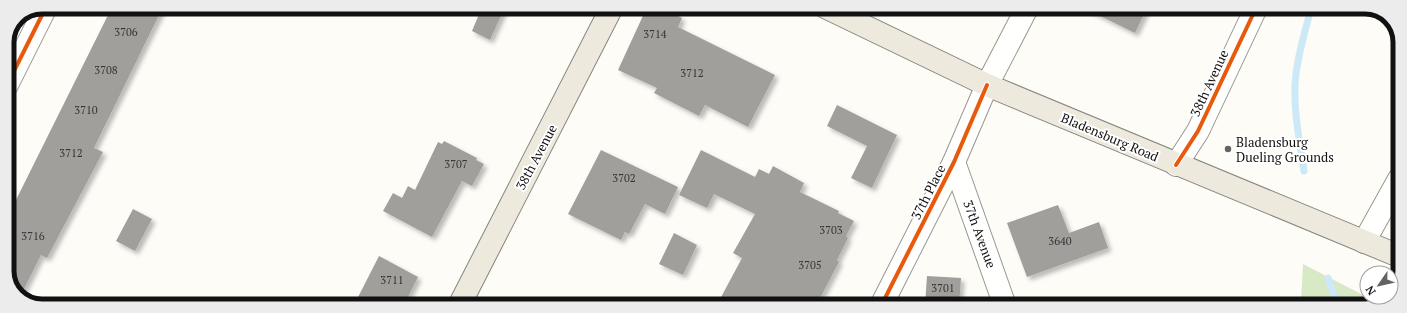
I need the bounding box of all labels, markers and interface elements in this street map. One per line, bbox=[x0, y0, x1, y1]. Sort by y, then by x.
house number: 3706 bbox=[114, 25, 138, 39]
house number: 3714 bbox=[643, 27, 667, 41]
street label: 38th Avenue bbox=[1186, 47, 1232, 119]
house number: 3708 bbox=[94, 63, 118, 77]
house number: 3712 bbox=[680, 66, 704, 80]
house number: 3710 bbox=[74, 103, 98, 117]
street label: Bladensburg Road bbox=[1059, 108, 1161, 166]
street label: 38th Avenue bbox=[511, 121, 561, 193]
place label: Bladensburg Dueling Grounds bbox=[1236, 133, 1334, 166]
marker: Bladensburg Dueling Grounds bbox=[1223, 144, 1233, 154]
house number: 3712 bbox=[59, 146, 83, 160]
house number: 3707 bbox=[444, 157, 468, 171]
street label: 37th Place bbox=[906, 161, 950, 223]
house number: 3702 bbox=[612, 171, 636, 185]
street label: 37th Avenue bbox=[959, 197, 1001, 271]
house number: 3703 bbox=[819, 223, 843, 237]
house number: 3716 bbox=[21, 229, 45, 243]
house number: 3640 bbox=[1048, 234, 1072, 248]
house number: 3705 bbox=[798, 258, 822, 272]
north arrow bbox=[1359, 265, 1399, 305]
house number: 3711 bbox=[380, 273, 404, 287]
house number: 3701 bbox=[931, 281, 955, 295]
text: N bbox=[1362, 283, 1379, 298]

